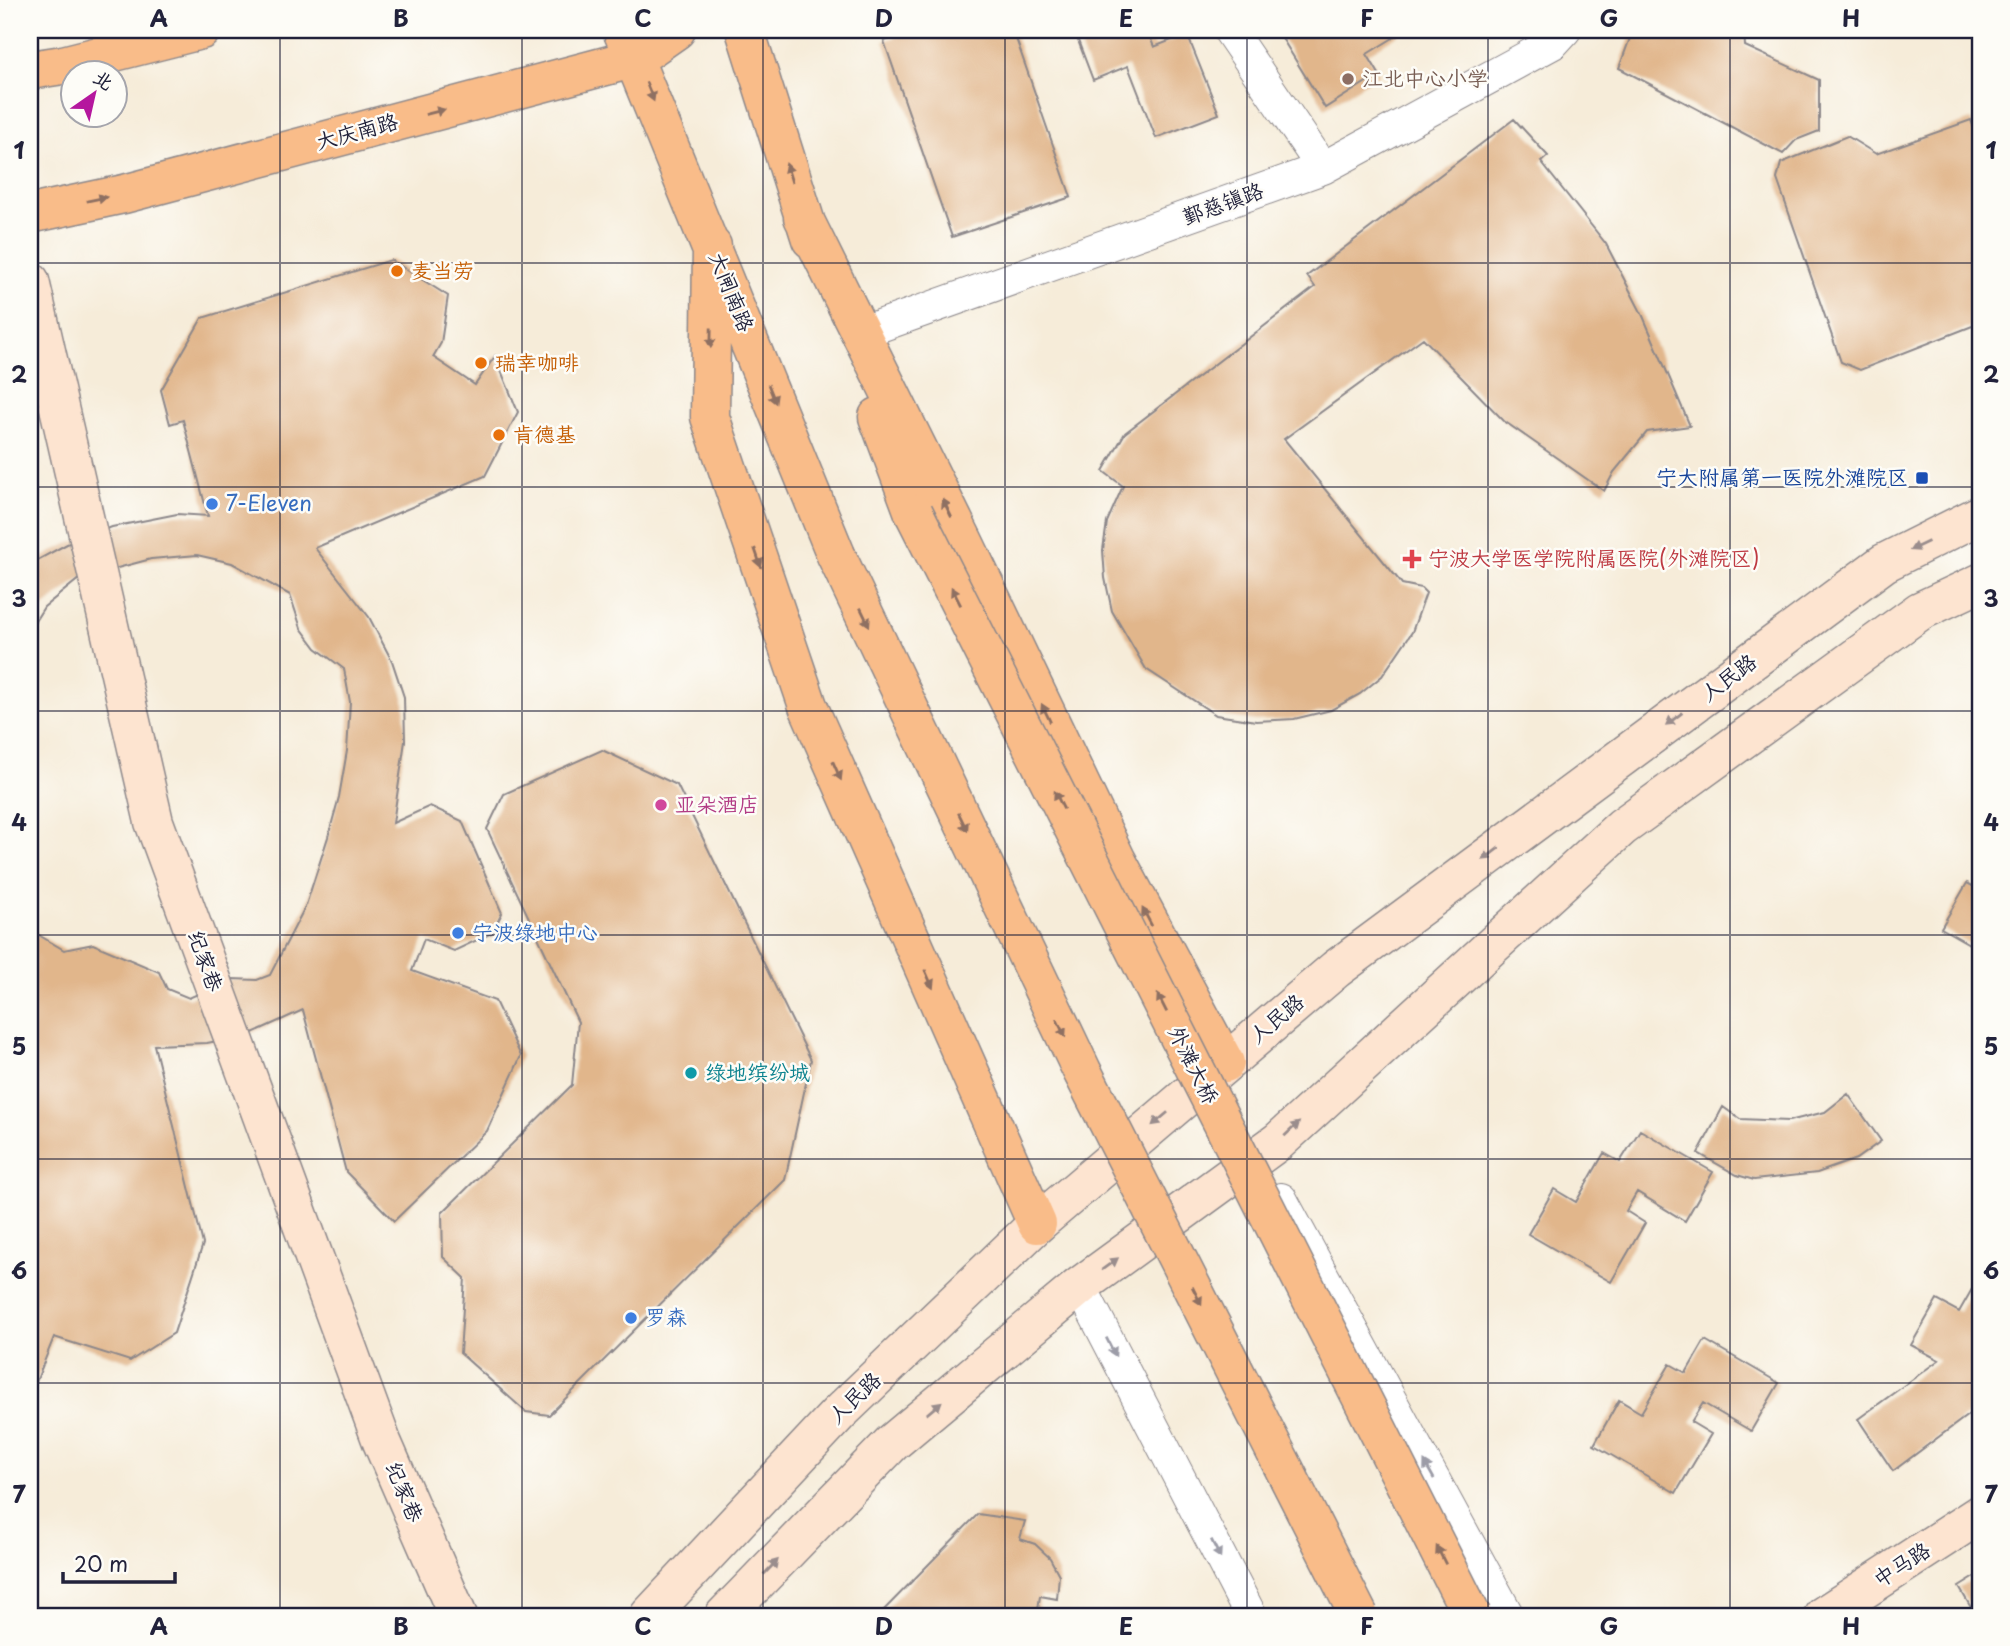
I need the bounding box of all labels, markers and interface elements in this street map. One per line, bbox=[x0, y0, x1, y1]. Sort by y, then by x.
text: A bbox=[150, 0, 168, 35]
text: B bbox=[393, 0, 409, 35]
text: C bbox=[634, 0, 652, 35]
text: D bbox=[875, 0, 893, 35]
text: E bbox=[1119, 0, 1133, 35]
text: F bbox=[1360, 0, 1374, 35]
text: G bbox=[1600, 0, 1618, 35]
text: H bbox=[1842, 0, 1860, 35]
north arrow bbox=[60, 60, 130, 130]
place label: 江北中心小学 bbox=[1362, 61, 1488, 93]
text: 北 bbox=[88, 62, 120, 96]
marker: 江北中心小学 bbox=[1340, 71, 1356, 87]
one-way arrow bbox=[644, 82, 655, 103]
street label: 大庆南路 bbox=[312, 104, 401, 156]
one-way arrow bbox=[425, 106, 446, 116]
text: 1 bbox=[14, 132, 25, 167]
text: 1 bbox=[1986, 132, 1997, 167]
one-way arrow bbox=[784, 163, 794, 184]
street label: 鄞慈镇路 bbox=[1177, 173, 1267, 232]
one-way arrow bbox=[86, 194, 108, 205]
street label: 大闸南路 bbox=[702, 246, 763, 336]
place label: 麦当劳 bbox=[411, 253, 474, 285]
marker: 麦当劳 bbox=[389, 263, 405, 279]
one-way arrow bbox=[705, 328, 717, 350]
place label: 瑞幸咖啡 bbox=[495, 345, 579, 377]
marker: 瑞幸咖啡 bbox=[473, 355, 489, 371]
text: 2 bbox=[11, 356, 27, 391]
text: 2 bbox=[1983, 356, 1999, 391]
one-way arrow bbox=[766, 384, 777, 405]
place label: 肯德基 bbox=[513, 417, 576, 449]
marker: 肯德基 bbox=[491, 427, 507, 443]
place label: 宁大附属第一医院外滩院区 bbox=[1656, 460, 1908, 492]
marker: 宁大附属第一医院外滩院区 bbox=[1914, 470, 1930, 486]
place label: 7-Eleven bbox=[226, 486, 312, 518]
marker: 7-Eleven bbox=[204, 496, 220, 512]
one-way arrow bbox=[942, 498, 953, 518]
one-way arrow bbox=[1909, 540, 1929, 551]
place label: 宁波大学医学院附属医院(外滩院区) bbox=[1428, 541, 1760, 573]
one-way arrow bbox=[753, 548, 764, 569]
marker: 宁波大学医学院附属医院(外滩院区) bbox=[1402, 549, 1422, 569]
text: 3 bbox=[11, 580, 27, 615]
text: 3 bbox=[1983, 580, 1999, 615]
one-way arrow bbox=[951, 586, 963, 606]
one-way arrow bbox=[860, 607, 871, 627]
street label: 人民路 bbox=[1693, 645, 1763, 708]
one-way arrow bbox=[1040, 703, 1052, 723]
one-way arrow bbox=[1665, 712, 1683, 726]
one-way arrow bbox=[831, 761, 843, 781]
place label: 亚朵酒店 bbox=[675, 787, 759, 819]
one-way arrow bbox=[1053, 789, 1065, 809]
marker: 亚朵酒店 bbox=[653, 797, 669, 813]
text: 4 bbox=[11, 804, 27, 839]
text: 4 bbox=[1983, 804, 1999, 839]
one-way arrow bbox=[958, 812, 969, 832]
one-way arrow bbox=[1482, 847, 1500, 861]
one-way arrow bbox=[1141, 907, 1153, 926]
place label: 宁波绿地中心 bbox=[472, 915, 598, 947]
street label: 纪家巷 bbox=[181, 925, 233, 995]
marker: 宁波绿地中心 bbox=[450, 925, 466, 941]
one-way arrow bbox=[923, 969, 935, 989]
street label: 人民路 bbox=[1241, 985, 1310, 1050]
one-way arrow bbox=[1156, 992, 1168, 1012]
one-way arrow bbox=[1056, 1017, 1067, 1038]
street label: 外滩大桥 bbox=[1161, 1019, 1228, 1109]
text: 5 bbox=[12, 1028, 26, 1063]
text: 5 bbox=[1984, 1028, 1998, 1063]
place label: 绿地缤纷城 bbox=[705, 1055, 810, 1087]
marker: 绿地缤纷城 bbox=[683, 1065, 699, 1081]
one-way arrow bbox=[1152, 1111, 1169, 1126]
one-way arrow bbox=[1283, 1121, 1301, 1137]
text: 6 bbox=[11, 1252, 27, 1287]
text: 6 bbox=[1983, 1252, 1999, 1287]
one-way arrow bbox=[1101, 1258, 1119, 1272]
one-way arrow bbox=[1191, 1286, 1202, 1306]
place label: 罗森 bbox=[645, 1300, 687, 1332]
marker: 罗森 bbox=[623, 1310, 639, 1326]
one-way arrow bbox=[1106, 1337, 1117, 1357]
street label: 人民路 bbox=[820, 1363, 887, 1430]
one-way arrow bbox=[925, 1401, 942, 1416]
street label: 纪家巷 bbox=[379, 1456, 433, 1526]
one-way arrow bbox=[1423, 1460, 1435, 1480]
text: 7 bbox=[12, 1476, 26, 1511]
text: 7 bbox=[1984, 1476, 1998, 1511]
street label: 中马路 bbox=[1866, 1533, 1936, 1594]
one-way arrow bbox=[1210, 1539, 1222, 1559]
scale bar bbox=[63, 1541, 175, 1585]
one-way arrow bbox=[1436, 1545, 1447, 1565]
text: 20 m bbox=[74, 1547, 128, 1579]
one-way arrow bbox=[763, 1559, 780, 1576]
text: A bbox=[150, 1608, 168, 1643]
text: B bbox=[393, 1608, 409, 1643]
text: C bbox=[634, 1608, 652, 1643]
text: D bbox=[875, 1608, 893, 1643]
text: E bbox=[1119, 1608, 1133, 1643]
text: F bbox=[1360, 1608, 1374, 1643]
text: G bbox=[1600, 1608, 1618, 1643]
text: H bbox=[1842, 1608, 1860, 1643]

